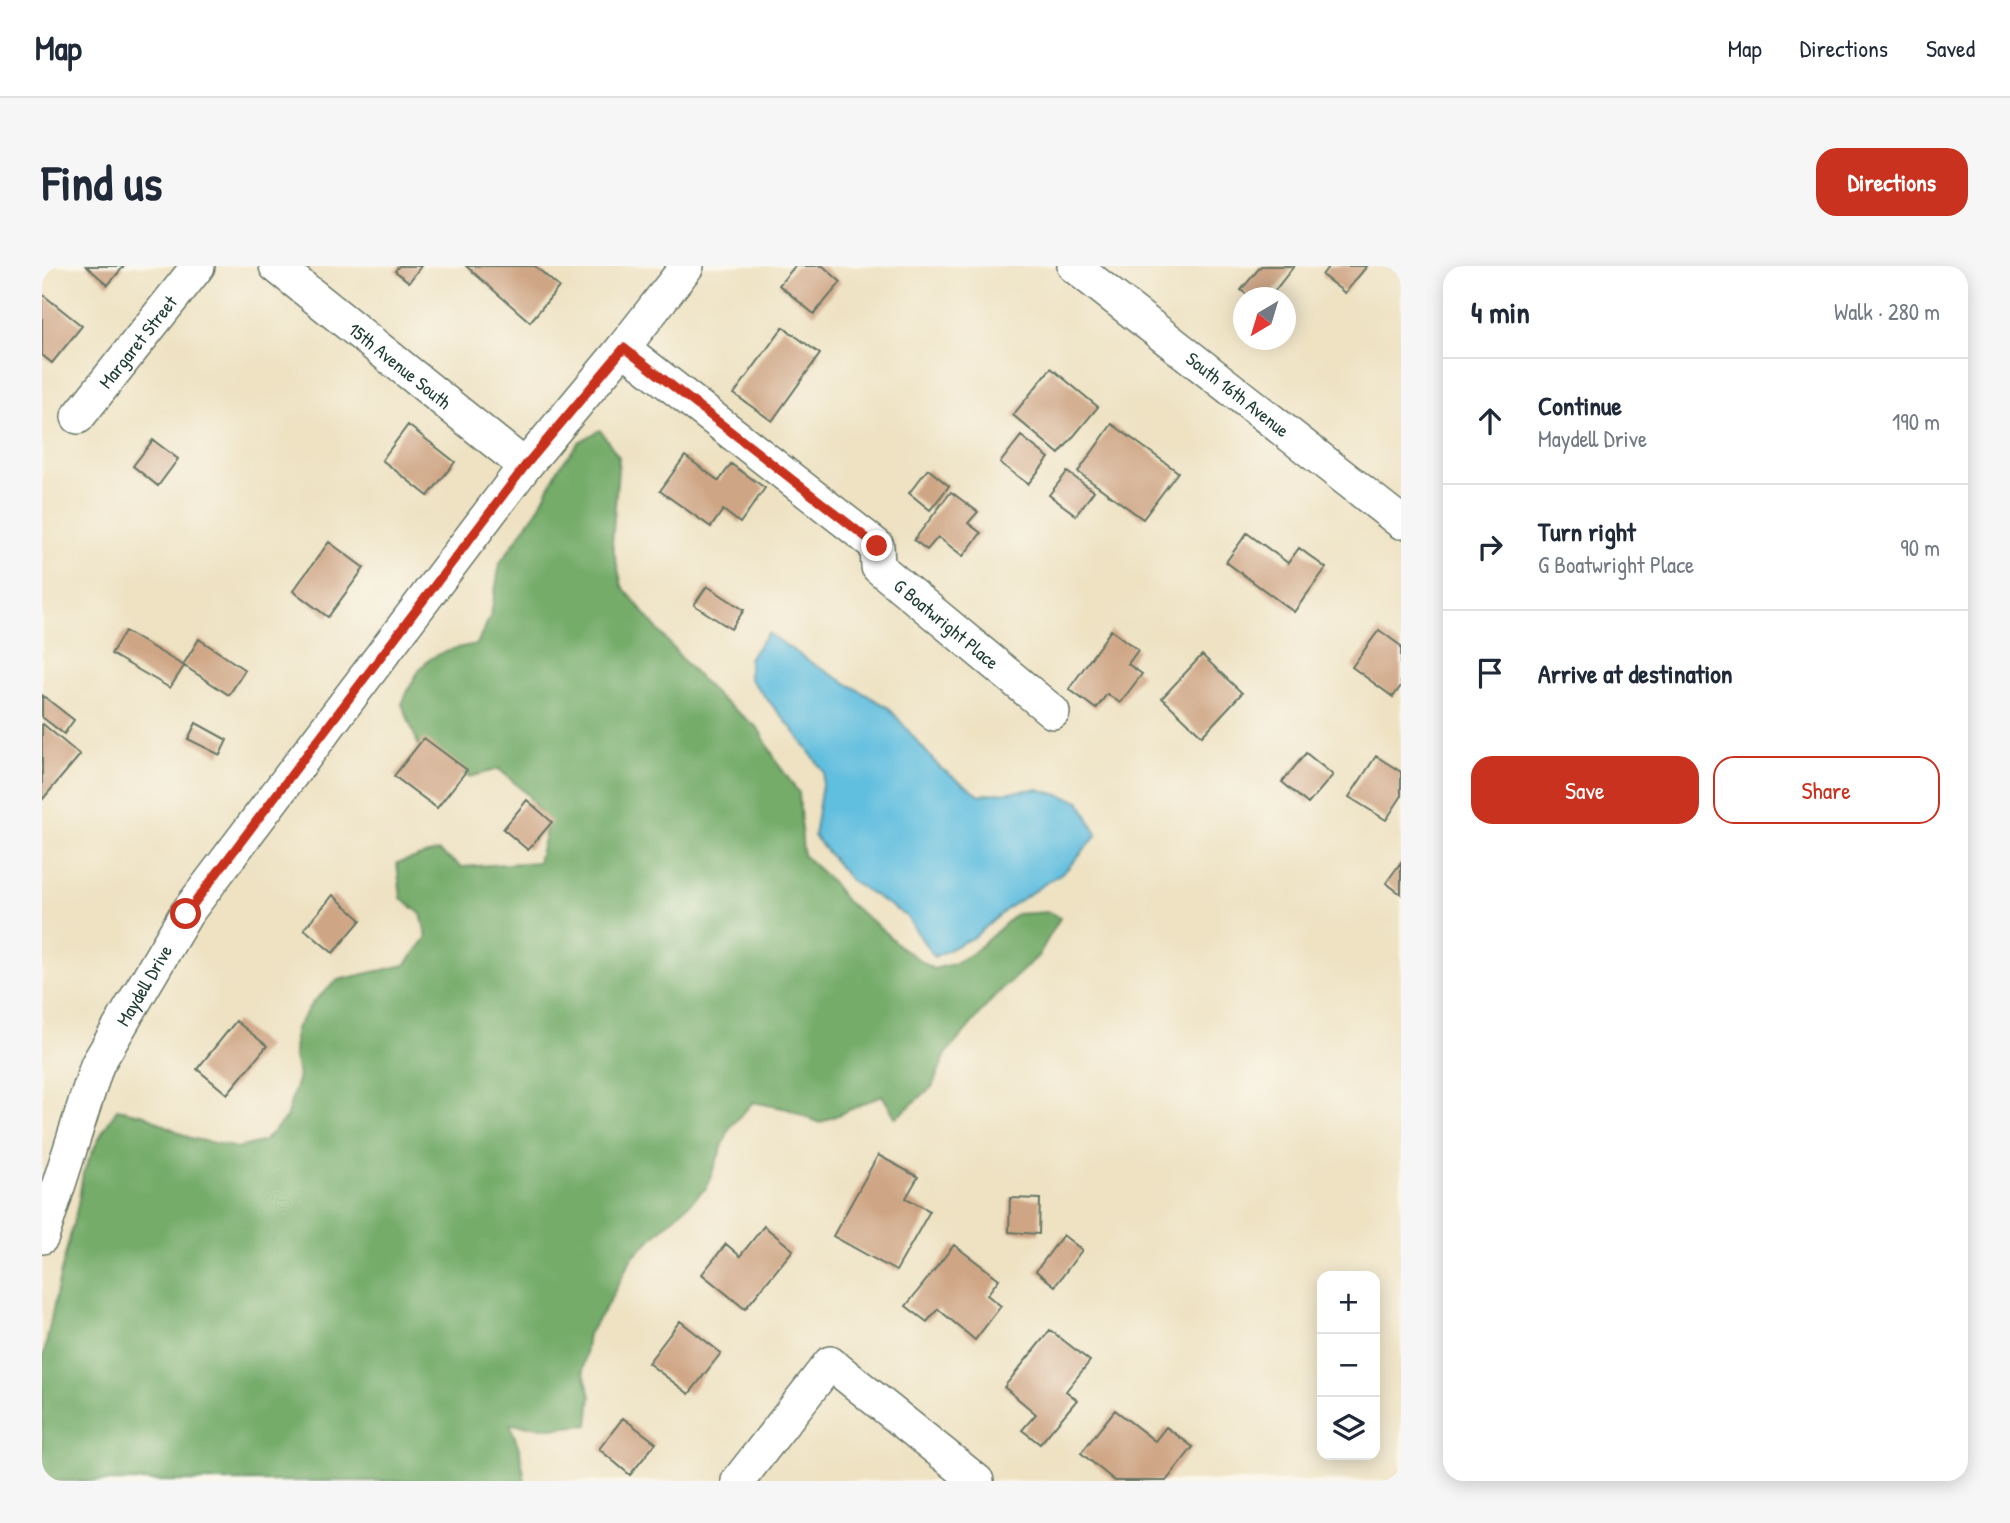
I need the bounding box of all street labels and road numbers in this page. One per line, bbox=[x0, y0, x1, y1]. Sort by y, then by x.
street label: Margaret Street bbox=[93, 290, 183, 394]
street label: 15th Avenue South bbox=[343, 316, 457, 415]
street label: South 16th Avenue bbox=[1181, 346, 1295, 443]
street label: G Boatwright Place bbox=[888, 573, 1005, 675]
street label: Maydell Drive bbox=[110, 940, 178, 1031]

